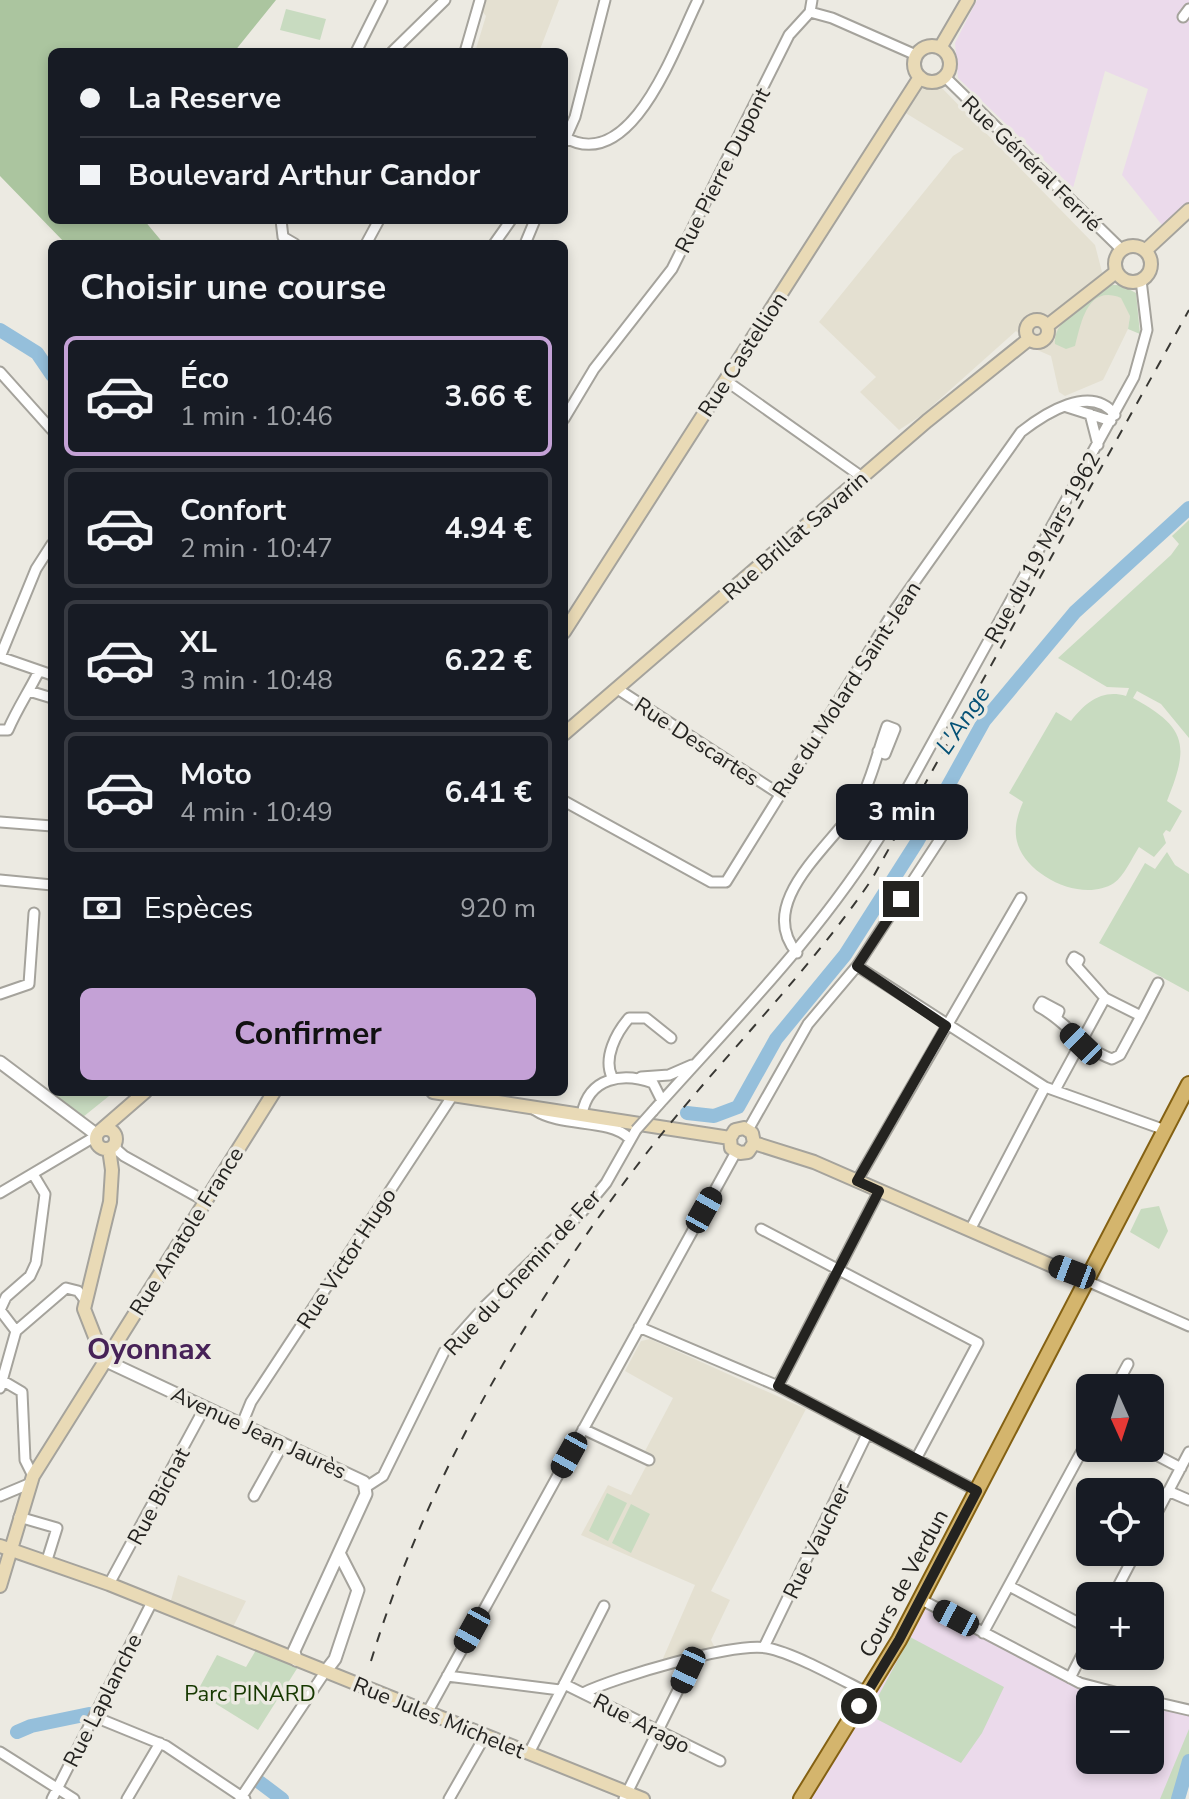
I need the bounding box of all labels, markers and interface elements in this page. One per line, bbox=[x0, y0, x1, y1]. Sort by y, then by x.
text: La Reserve bbox=[128, 78, 281, 119]
street label: Rue Pierre Dupont bbox=[668, 82, 778, 258]
street label: Rue Général Ferrié bbox=[955, 89, 1108, 238]
text: Boulevard Arthur Candor bbox=[128, 155, 480, 196]
text: Choisir une course bbox=[80, 263, 386, 312]
street label: Rue Castellion bbox=[691, 286, 794, 423]
text: Éco bbox=[180, 358, 229, 399]
icon: car bbox=[84, 360, 156, 432]
text: 3.66 € bbox=[444, 376, 532, 417]
text: 1 min · 10:46 bbox=[180, 399, 333, 434]
street label: Rue du 19 Mars 1962 bbox=[978, 446, 1108, 649]
street label: Rue Brillat Savarin bbox=[717, 464, 875, 607]
text: Confort bbox=[180, 490, 286, 531]
icon: car bbox=[84, 492, 156, 564]
text: 4.94 € bbox=[444, 508, 532, 549]
text: 2 min · 10:47 bbox=[180, 531, 333, 566]
street label: Rue du Molard Saint-Jean bbox=[765, 575, 928, 804]
text: XL bbox=[180, 622, 217, 663]
icon: car bbox=[84, 624, 156, 696]
text: 6.22 € bbox=[444, 640, 532, 681]
text: 3 min · 10:48 bbox=[180, 663, 333, 698]
water label: L'Ange bbox=[928, 679, 998, 761]
street label: Rue Descartes bbox=[628, 690, 765, 793]
text: Moto bbox=[180, 754, 252, 795]
icon: car bbox=[84, 756, 156, 828]
text: 6.41 € bbox=[444, 772, 532, 813]
callout: 3 min bbox=[835, 783, 967, 839]
text: 3 min bbox=[868, 794, 936, 829]
text: 4 min · 10:49 bbox=[180, 795, 333, 830]
route end bbox=[883, 881, 919, 917]
icon: cash bbox=[80, 886, 124, 930]
text: Espèces bbox=[144, 888, 253, 929]
text: 920 m bbox=[460, 891, 536, 926]
button: Confirmer bbox=[80, 988, 536, 1080]
car bbox=[1055, 1019, 1107, 1069]
street label: Rue Anatole France bbox=[123, 1141, 251, 1322]
street label: Rue Victor Hugo bbox=[290, 1182, 404, 1335]
street label: Rue du Chemin de Fer bbox=[438, 1183, 608, 1363]
car bbox=[682, 1183, 726, 1237]
car bbox=[1045, 1252, 1099, 1292]
district label: Oyonnax bbox=[87, 1329, 212, 1370]
north arrow bbox=[1076, 1374, 1164, 1462]
map controls bbox=[1076, 1374, 1164, 1774]
street label: Avenue Jean Jaurès bbox=[166, 1379, 351, 1487]
car bbox=[547, 1428, 591, 1482]
street label: Rue Bichat bbox=[121, 1442, 197, 1551]
button: locate bbox=[1076, 1478, 1164, 1566]
street label: Rue Vaucher bbox=[776, 1479, 858, 1604]
street label: Cours de Verdun bbox=[852, 1504, 956, 1663]
button: + bbox=[1076, 1582, 1164, 1670]
car bbox=[929, 1596, 983, 1640]
car bbox=[450, 1603, 494, 1657]
street label: Rue Laplanche bbox=[56, 1629, 149, 1772]
car bbox=[667, 1643, 709, 1697]
street label: Rue Jules Michelet bbox=[348, 1670, 529, 1766]
park label: Parc PINARD bbox=[184, 1679, 316, 1709]
button: − bbox=[1076, 1686, 1164, 1774]
street label: Rue Arago bbox=[588, 1687, 695, 1761]
route start bbox=[841, 1688, 877, 1724]

